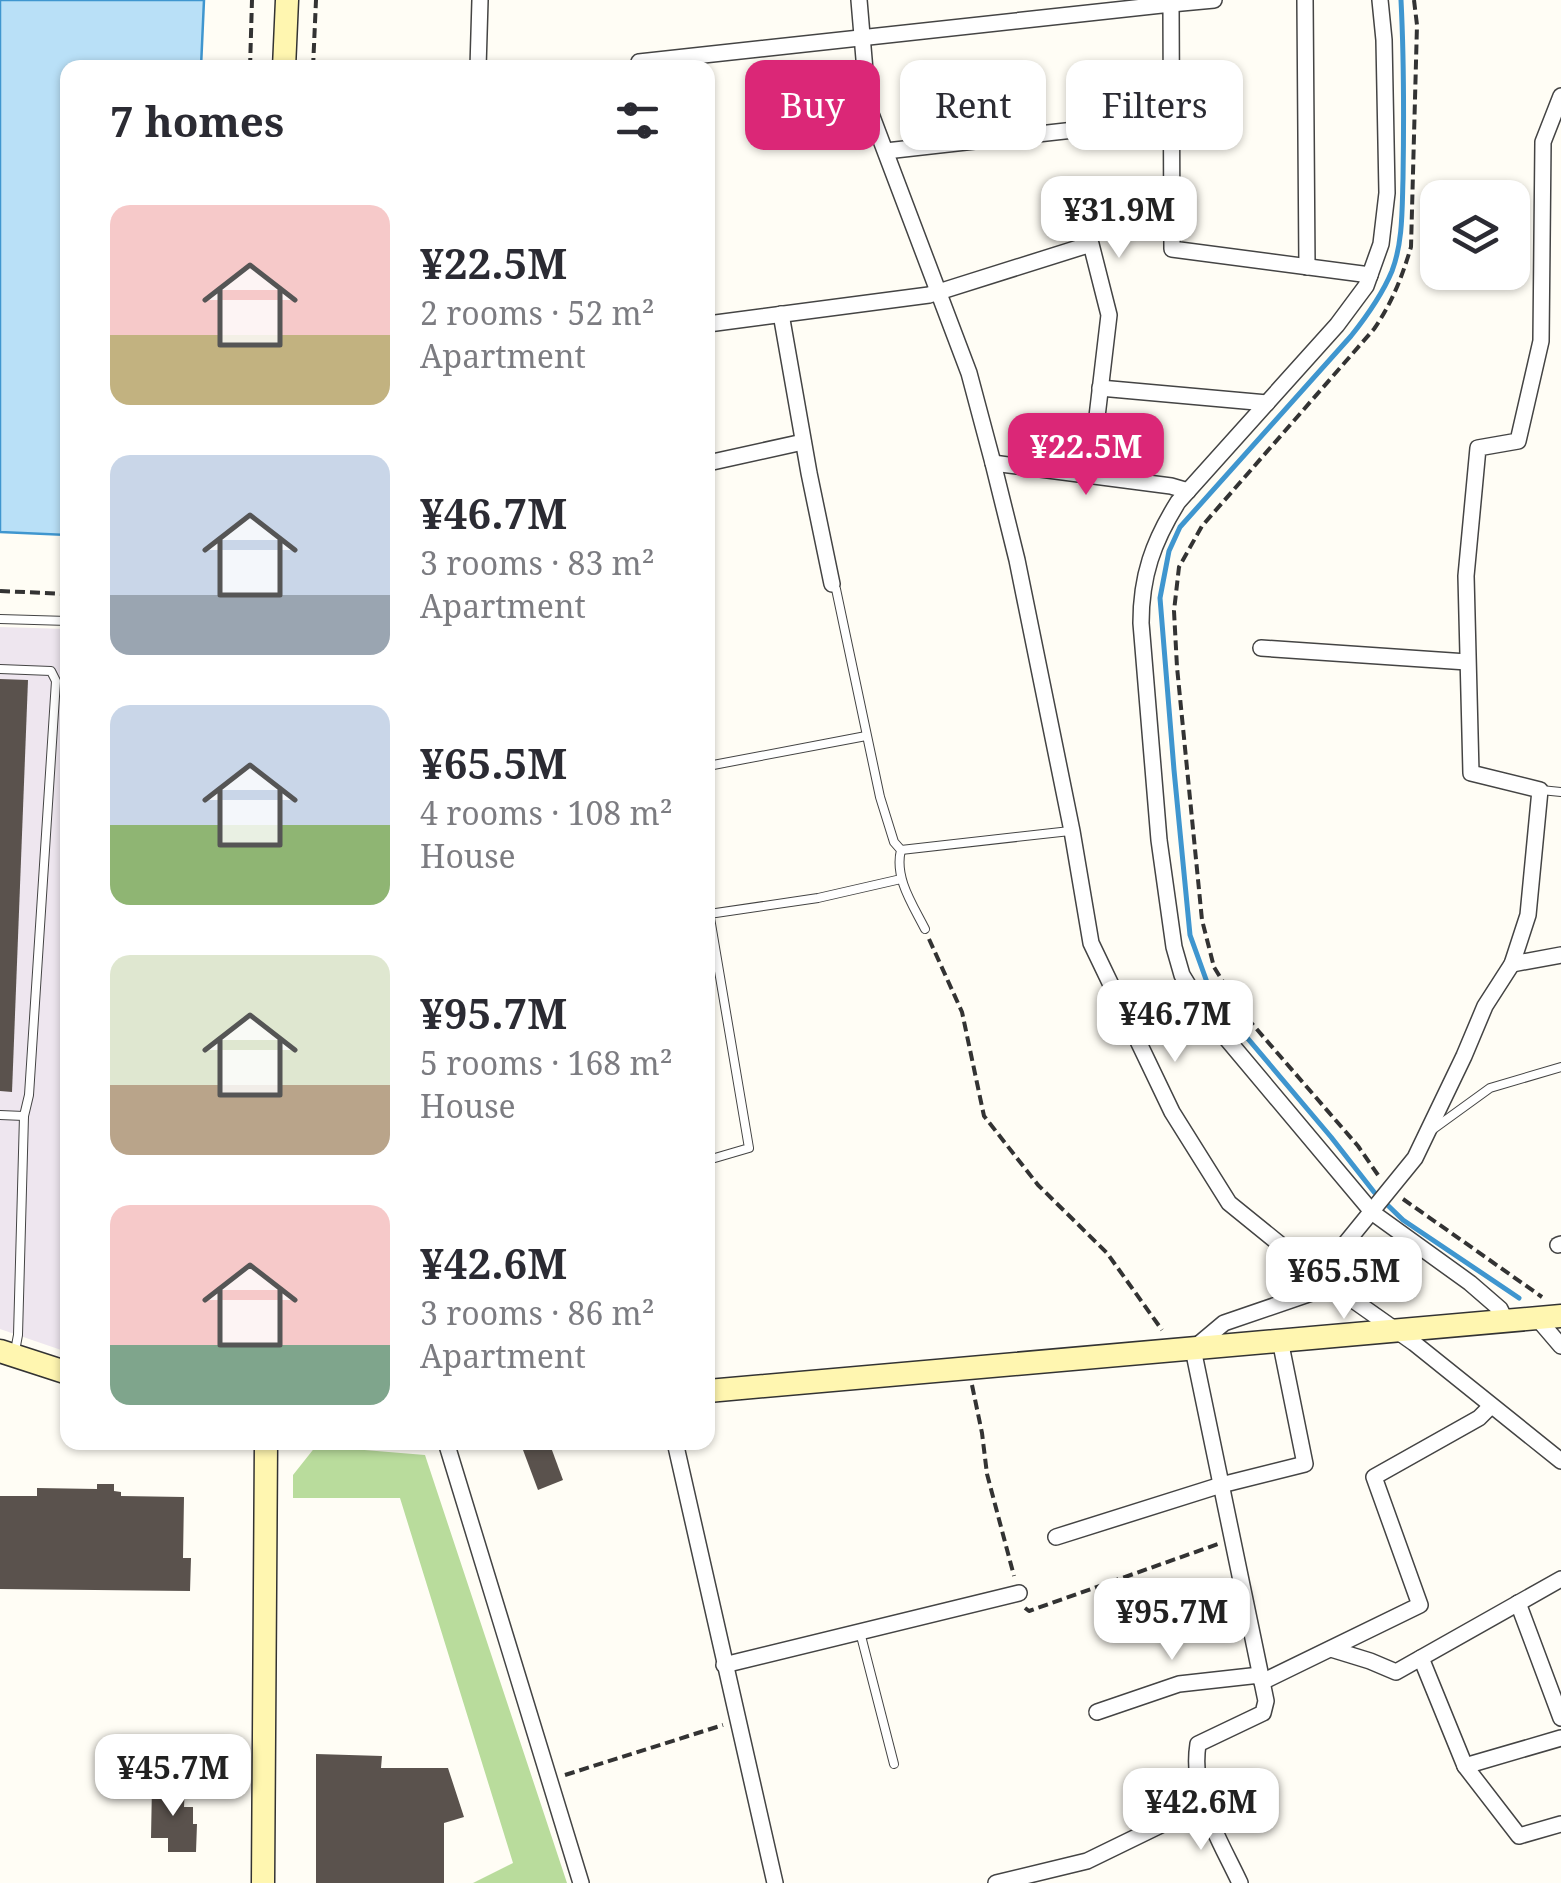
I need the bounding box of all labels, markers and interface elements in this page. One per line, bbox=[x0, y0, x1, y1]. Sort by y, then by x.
chip: Buy bbox=[745, 60, 880, 150]
chip: Rent bbox=[900, 60, 1046, 150]
chip: Filters bbox=[1066, 60, 1243, 150]
text: 7 homes bbox=[110, 92, 284, 149]
icon: filters bbox=[610, 93, 665, 148]
pin: ¥31.9M bbox=[1038, 176, 1200, 261]
map controls bbox=[1420, 180, 1530, 290]
button: layers bbox=[1420, 180, 1530, 290]
text: ¥31.9M bbox=[1063, 187, 1175, 230]
text: ¥22.5M bbox=[420, 234, 567, 291]
icon: home bbox=[190, 245, 310, 365]
text: 2 rooms · 52 m² bbox=[420, 291, 655, 334]
text: Apartment bbox=[420, 334, 586, 377]
pin: ¥22.5M bbox=[1005, 413, 1167, 498]
text: ¥22.5M bbox=[1030, 424, 1142, 467]
text: ¥46.7M bbox=[420, 484, 567, 541]
icon: home bbox=[190, 495, 310, 615]
text: 3 rooms · 83 m² bbox=[420, 541, 655, 584]
text: Apartment bbox=[420, 584, 586, 627]
text: ¥65.5M bbox=[420, 734, 567, 791]
icon: home bbox=[190, 745, 310, 865]
text: 4 rooms · 108 m² bbox=[420, 791, 673, 834]
text: House bbox=[420, 834, 516, 877]
pin: ¥46.7M bbox=[1094, 980, 1256, 1065]
text: ¥95.7M bbox=[420, 984, 567, 1041]
text: ¥46.7M bbox=[1119, 991, 1231, 1034]
icon: home bbox=[190, 995, 310, 1115]
text: 5 rooms · 168 m² bbox=[420, 1041, 673, 1084]
text: House bbox=[420, 1084, 516, 1127]
text: ¥42.6M bbox=[420, 1234, 567, 1291]
pin: ¥65.5M bbox=[1263, 1237, 1425, 1322]
icon: home bbox=[190, 1245, 310, 1365]
text: ¥65.5M bbox=[1288, 1248, 1400, 1291]
text: 3 rooms · 86 m² bbox=[420, 1291, 655, 1334]
text: Apartment bbox=[420, 1334, 586, 1377]
pin: ¥95.7M bbox=[1091, 1578, 1253, 1663]
text: ¥95.7M bbox=[1116, 1589, 1228, 1632]
pin: ¥45.7M bbox=[92, 1734, 254, 1819]
text: ¥45.7M bbox=[117, 1745, 229, 1788]
pin: ¥42.6M bbox=[1120, 1768, 1282, 1853]
text: ¥42.6M bbox=[1145, 1779, 1257, 1822]

